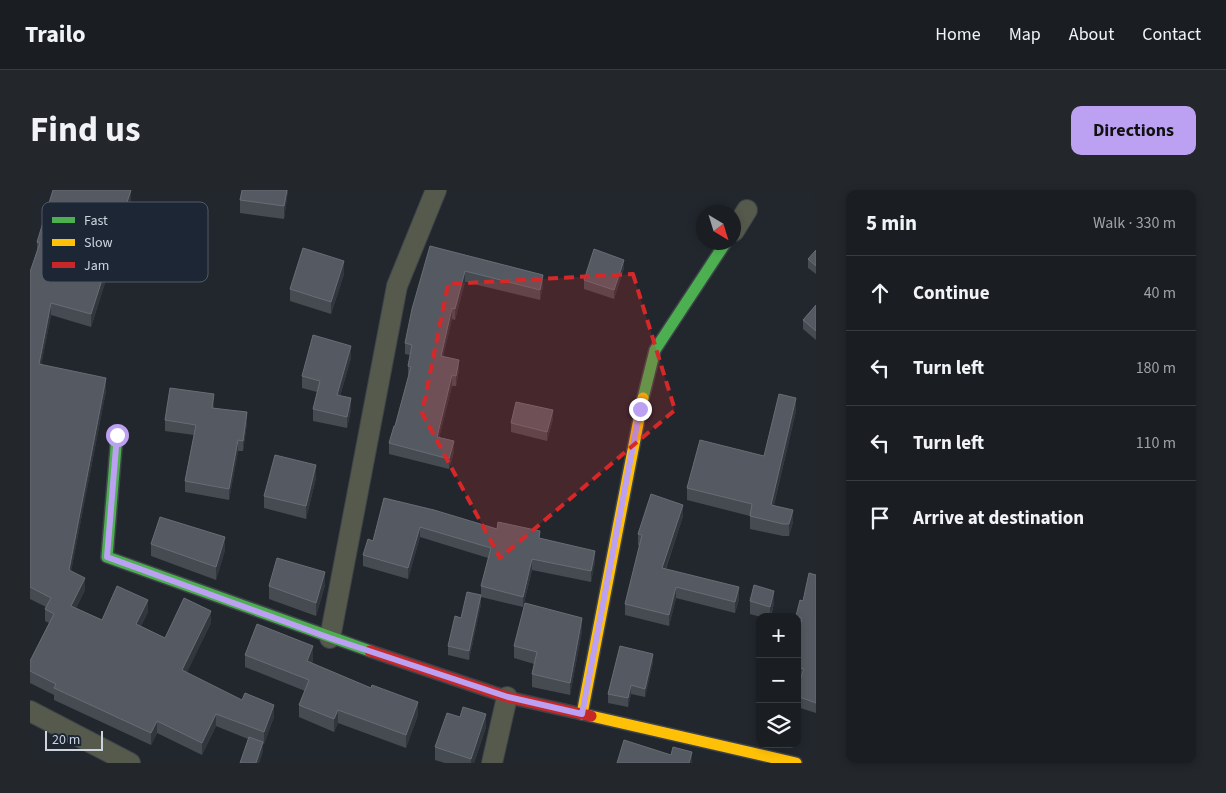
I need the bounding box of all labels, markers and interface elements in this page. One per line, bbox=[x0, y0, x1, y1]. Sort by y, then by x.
text: Trailo bbox=[25, 17, 86, 52]
text: Home bbox=[935, 22, 981, 47]
text: Map bbox=[1009, 22, 1041, 47]
text: About bbox=[1069, 22, 1114, 47]
text: Contact bbox=[1142, 22, 1201, 47]
text: Find us bbox=[30, 105, 140, 155]
button: Directions bbox=[1071, 106, 1196, 155]
legend bbox=[42, 202, 208, 282]
north arrow bbox=[696, 205, 741, 250]
text: 5 min bbox=[866, 208, 917, 238]
text: Fast bbox=[84, 211, 108, 231]
text: Walk · 330 m bbox=[1093, 212, 1176, 234]
text: Slow bbox=[84, 233, 113, 253]
text: Jam bbox=[84, 256, 109, 276]
icon: ahead bbox=[866, 279, 894, 307]
text: Continue bbox=[913, 280, 990, 307]
text: 40 m bbox=[1144, 282, 1176, 304]
icon: left bbox=[866, 354, 894, 382]
text: Turn left bbox=[913, 355, 984, 382]
text: 180 m bbox=[1136, 357, 1176, 379]
route end bbox=[629, 398, 652, 421]
route start bbox=[106, 424, 129, 447]
icon: left bbox=[866, 429, 894, 457]
text: Turn left bbox=[913, 430, 984, 457]
text: 110 m bbox=[1136, 432, 1176, 454]
icon: arrive bbox=[866, 504, 894, 532]
text: Arrive at destination bbox=[913, 505, 1084, 532]
map controls bbox=[756, 613, 801, 748]
button: + bbox=[756, 613, 801, 658]
button: − bbox=[756, 658, 801, 703]
button: layers bbox=[756, 703, 801, 748]
scale bar bbox=[45, 728, 102, 751]
text: 20 m bbox=[52, 730, 80, 750]

